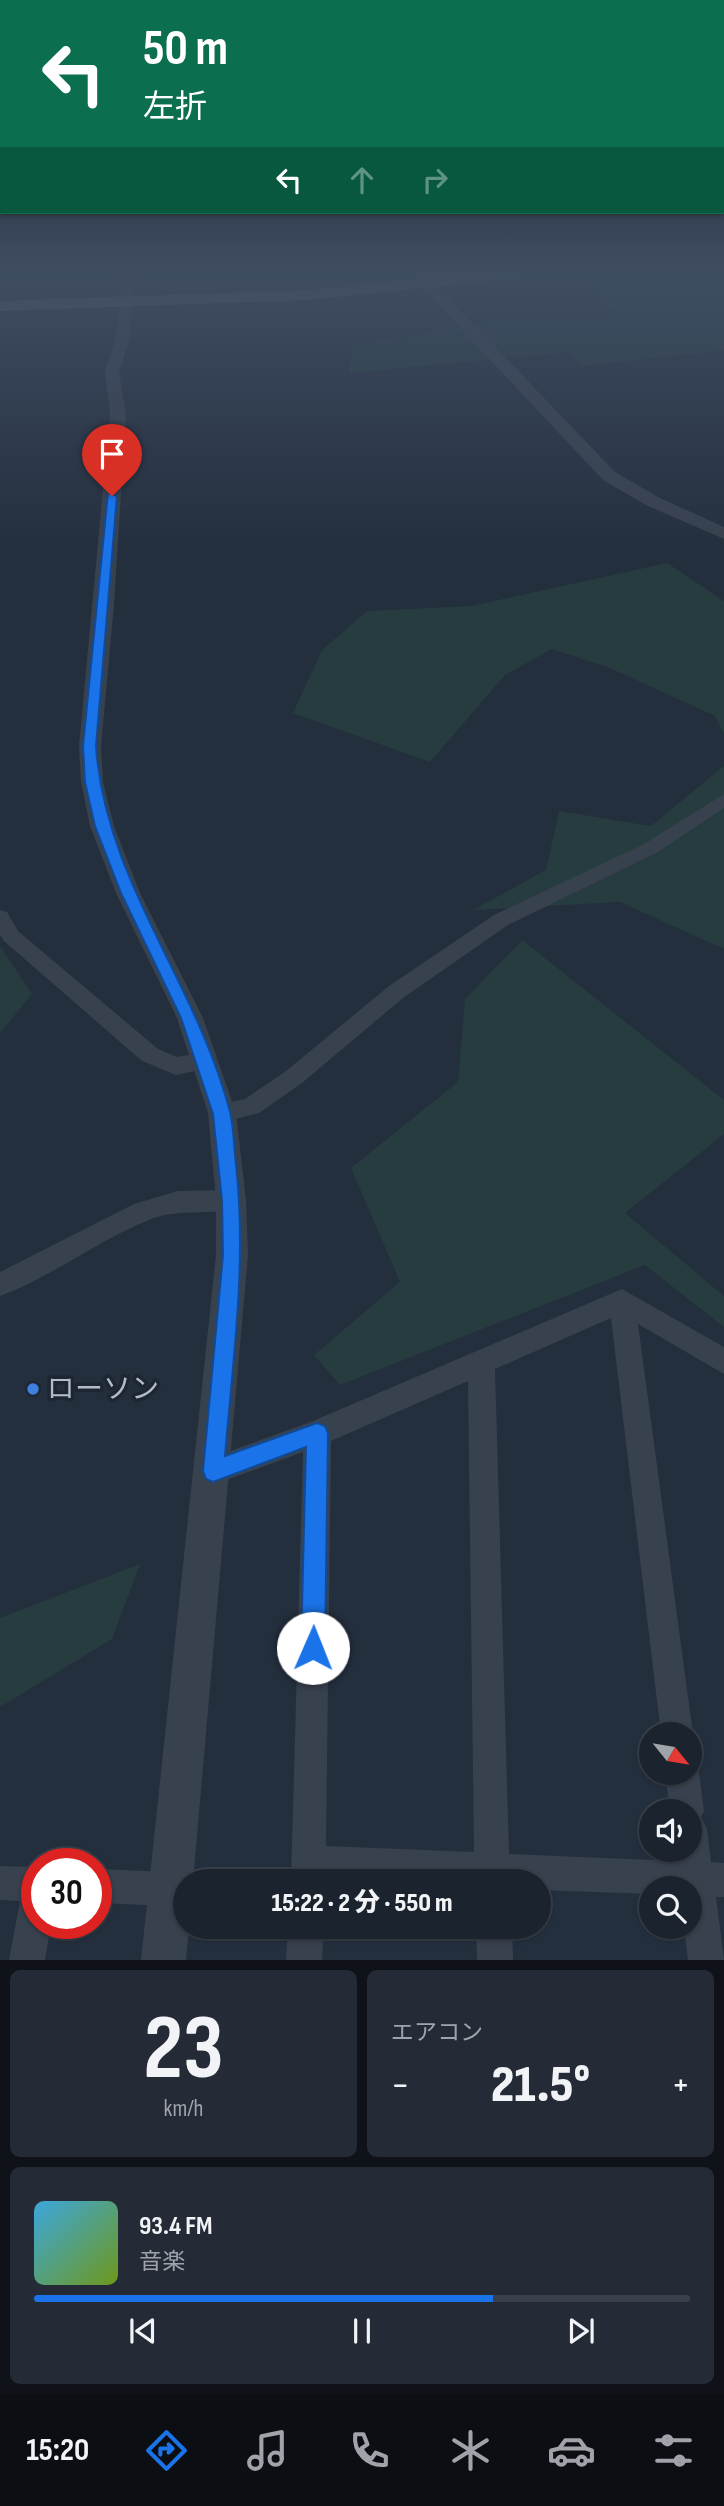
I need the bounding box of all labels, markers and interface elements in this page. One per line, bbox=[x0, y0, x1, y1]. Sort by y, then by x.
text: 50 m bbox=[143, 20, 228, 79]
icon: left bbox=[28, 28, 119, 119]
text: 左折 bbox=[143, 88, 207, 127]
icon: left bbox=[270, 161, 308, 199]
icon: ahead bbox=[343, 161, 381, 199]
icon: right bbox=[416, 161, 454, 199]
pin bbox=[82, 424, 142, 496]
icon: arrive bbox=[93, 435, 131, 473]
place label: ローソン bbox=[47, 1373, 159, 1406]
marker: ローソン bbox=[25, 1381, 41, 1397]
position arrow bbox=[276, 1611, 350, 1685]
north arrow bbox=[639, 1722, 702, 1785]
map controls bbox=[639, 1722, 702, 1939]
button: sound bbox=[639, 1799, 702, 1862]
speed limit sign: 30 bbox=[21, 1848, 112, 1939]
button: search bbox=[639, 1876, 702, 1939]
text: 15:22 · 2 分 · 550 m bbox=[271, 1888, 453, 1919]
text: 23 bbox=[143, 1995, 224, 2104]
text: エアコン bbox=[391, 2019, 483, 2047]
text: 21.5° bbox=[491, 2054, 590, 2117]
text: − bbox=[391, 2063, 410, 2108]
text: + bbox=[671, 2063, 690, 2108]
text: km/h bbox=[164, 2095, 203, 2123]
text: 93.4 FM bbox=[139, 2211, 212, 2242]
text: 音楽 bbox=[139, 2248, 185, 2276]
icon: previous bbox=[124, 2312, 162, 2350]
icon: pause bbox=[343, 2312, 381, 2350]
icon: next bbox=[562, 2312, 600, 2350]
icon: directions bbox=[142, 2426, 191, 2475]
icon: music bbox=[243, 2426, 292, 2475]
icon: phone bbox=[345, 2426, 394, 2475]
icon: climate bbox=[446, 2426, 495, 2475]
icon: car bbox=[547, 2426, 596, 2475]
icon: filters bbox=[649, 2426, 698, 2475]
text: 15:20 bbox=[26, 2431, 89, 2470]

